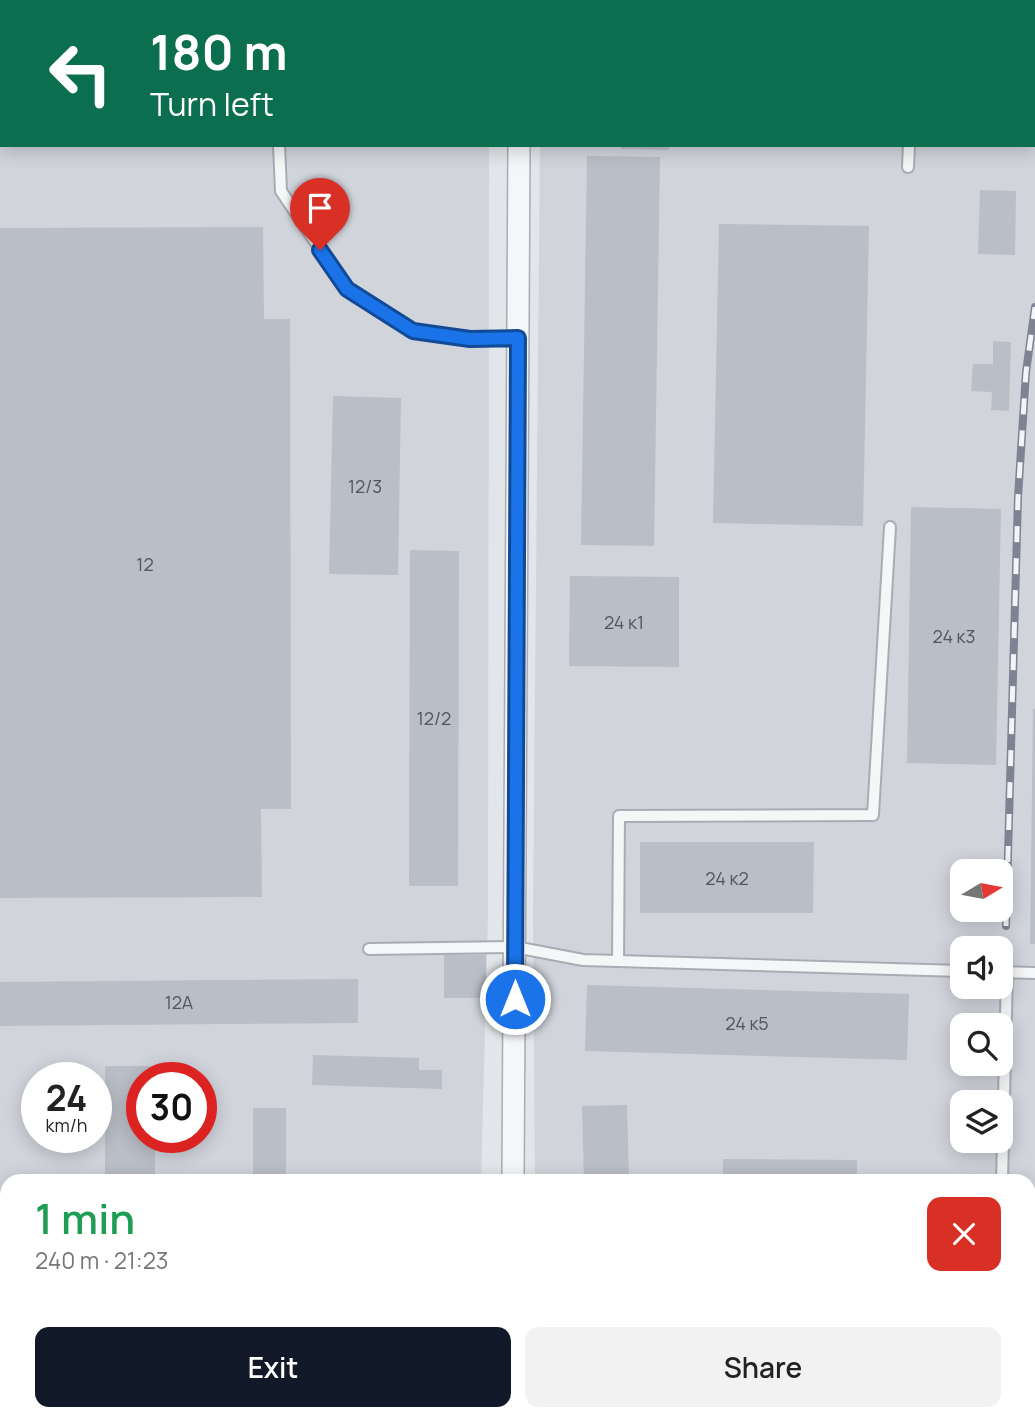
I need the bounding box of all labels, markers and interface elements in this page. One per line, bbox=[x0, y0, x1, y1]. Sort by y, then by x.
text: 180 m bbox=[150, 18, 288, 85]
icon: left bbox=[35, 28, 126, 119]
text: Turn left bbox=[150, 82, 274, 126]
pin bbox=[290, 178, 350, 250]
icon: arrive bbox=[301, 189, 339, 227]
house number: 12/3 bbox=[348, 474, 382, 498]
house number: 12 bbox=[136, 552, 154, 576]
house number: 24 к1 bbox=[604, 610, 644, 634]
house number: 24 к3 bbox=[933, 624, 976, 648]
house number: 12/2 bbox=[417, 706, 451, 730]
north arrow bbox=[950, 859, 1013, 922]
map controls bbox=[950, 859, 1013, 1153]
house number: 24 к2 bbox=[705, 866, 749, 890]
button: sound bbox=[950, 936, 1013, 999]
position arrow bbox=[478, 962, 552, 1036]
house number: 12А bbox=[165, 990, 194, 1014]
house number: 24 к5 bbox=[725, 1011, 769, 1035]
button: search bbox=[950, 1013, 1013, 1076]
speed limit sign: 30 bbox=[126, 1062, 217, 1153]
text: 24 bbox=[46, 1074, 87, 1122]
button: layers bbox=[950, 1090, 1013, 1153]
text: km/h bbox=[46, 1113, 87, 1137]
text: 1 min bbox=[35, 1189, 135, 1247]
button: close bbox=[927, 1197, 1001, 1271]
text: 240 m · 21:23 bbox=[35, 1244, 169, 1276]
button: Exit bbox=[35, 1327, 511, 1407]
button: Share bbox=[525, 1327, 1001, 1407]

